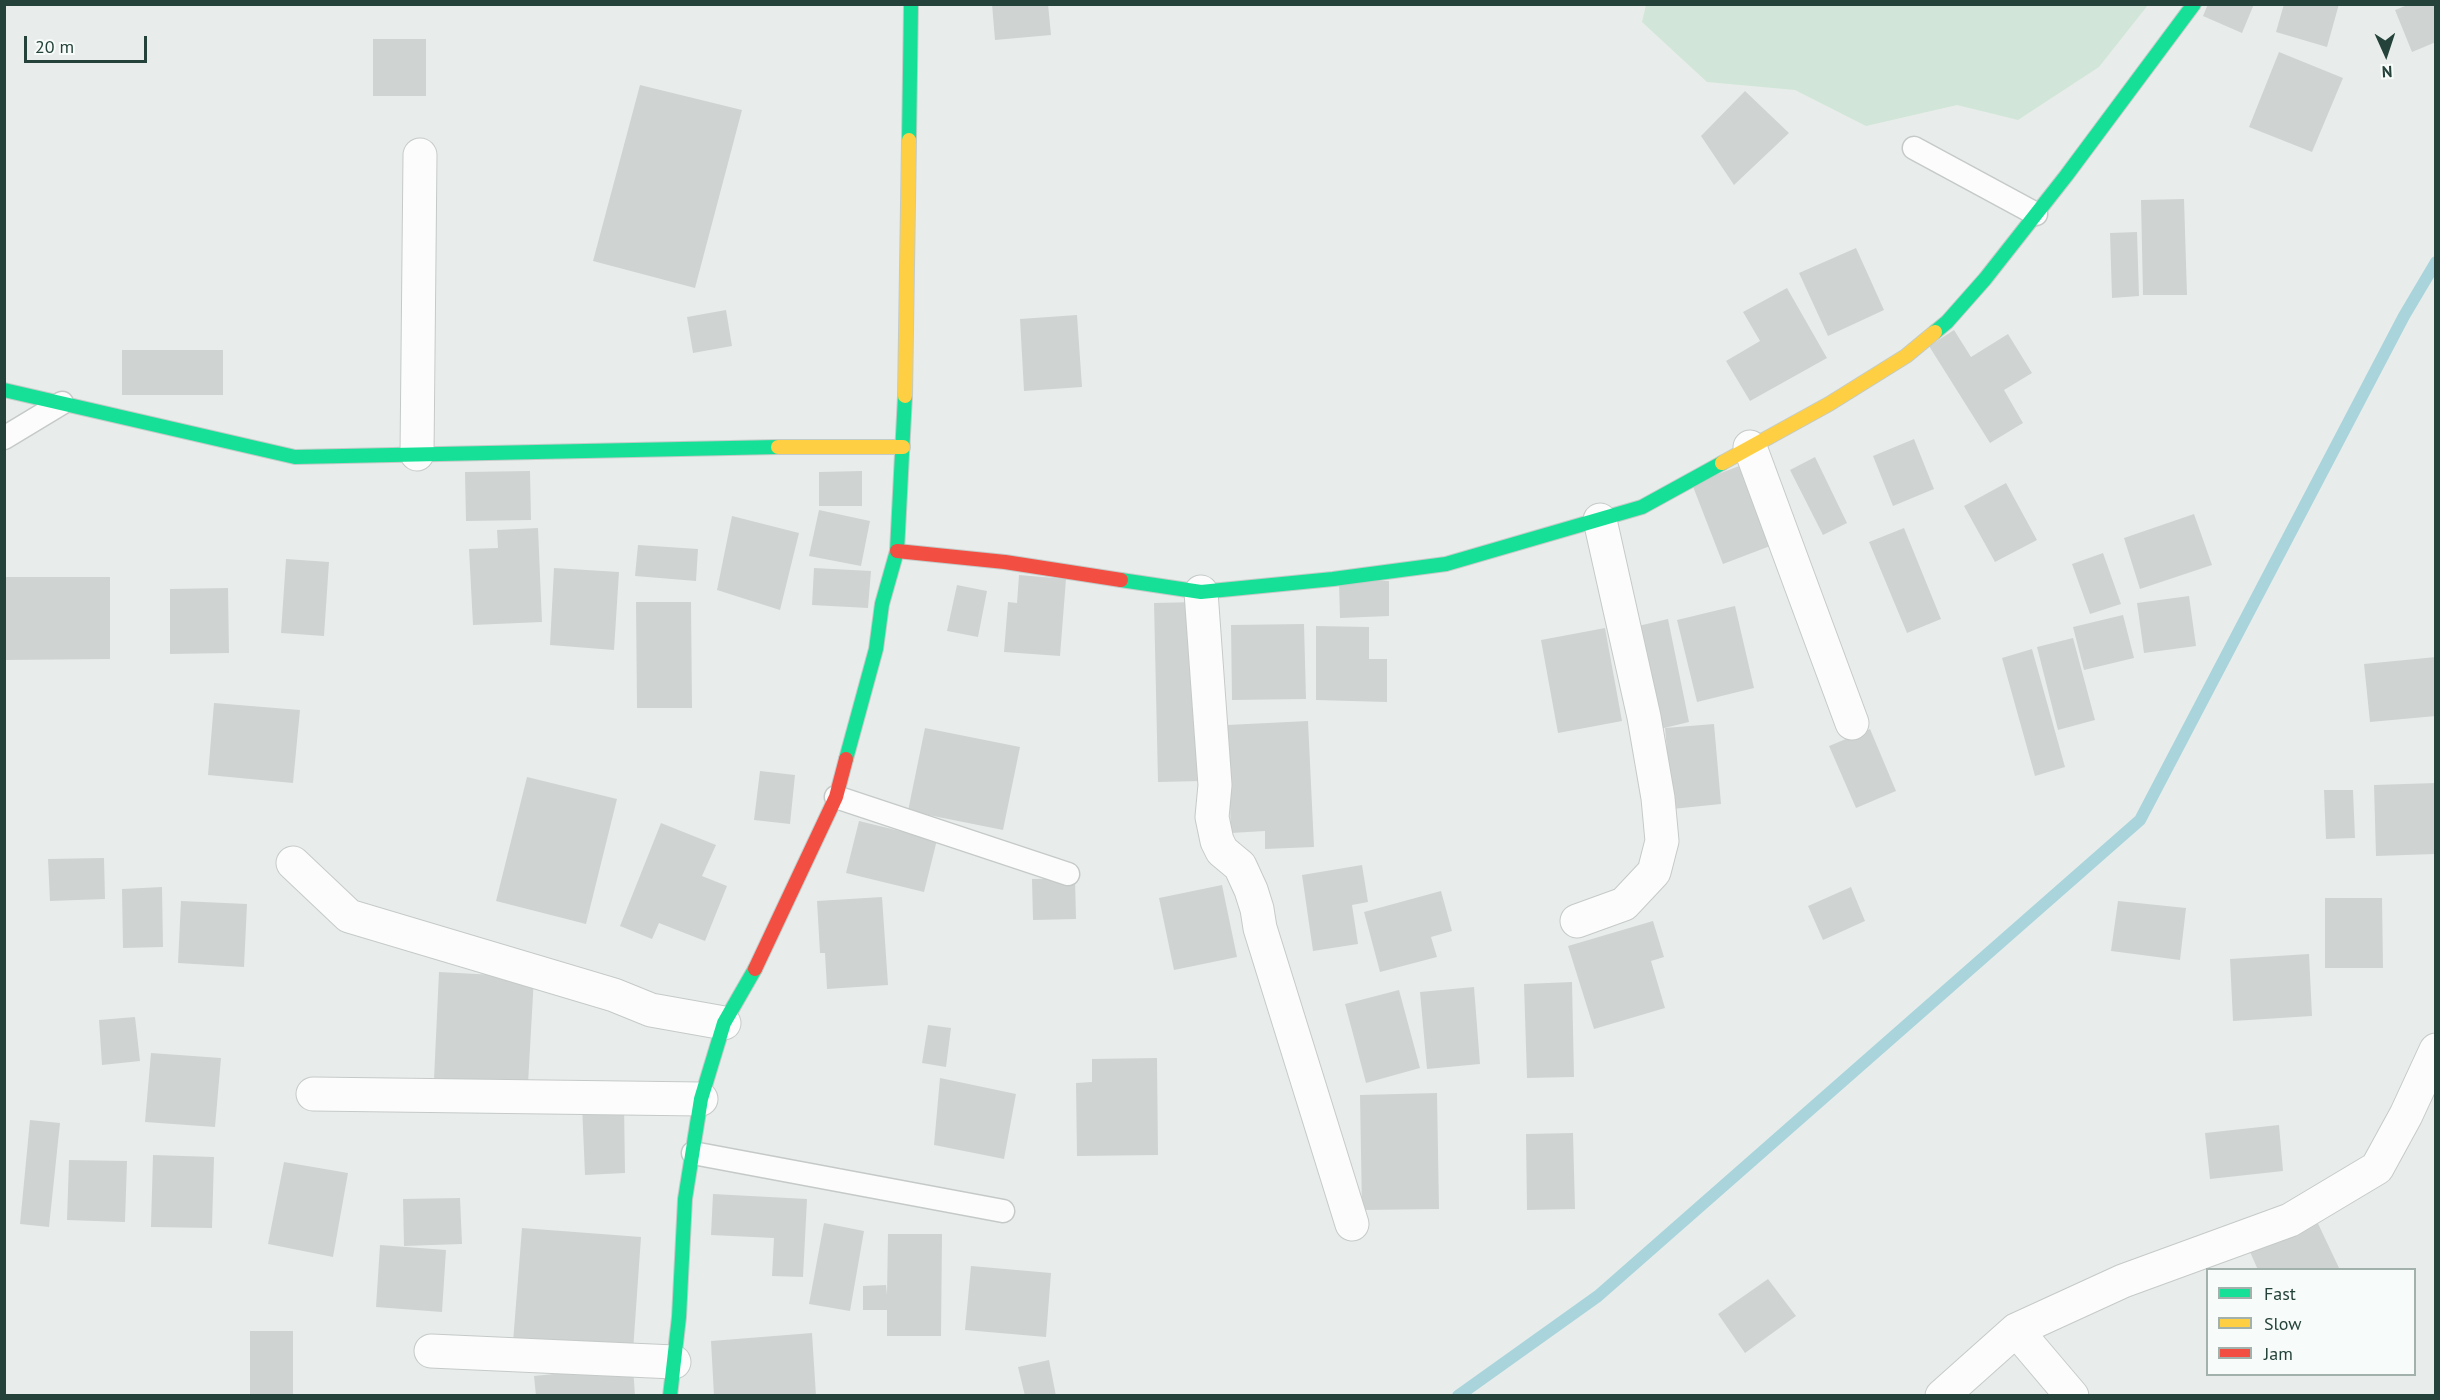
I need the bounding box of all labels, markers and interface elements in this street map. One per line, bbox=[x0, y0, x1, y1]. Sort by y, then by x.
scale bar bbox=[27, 24, 150, 62]
north arrow bbox=[2356, 24, 2416, 84]
text: 20 m bbox=[35, 35, 74, 58]
text: N bbox=[2381, 62, 2393, 82]
legend bbox=[2206, 1268, 2416, 1376]
text: Fast bbox=[2264, 1282, 2296, 1305]
text: Slow bbox=[2264, 1312, 2302, 1335]
text: Jam bbox=[2264, 1342, 2293, 1365]

